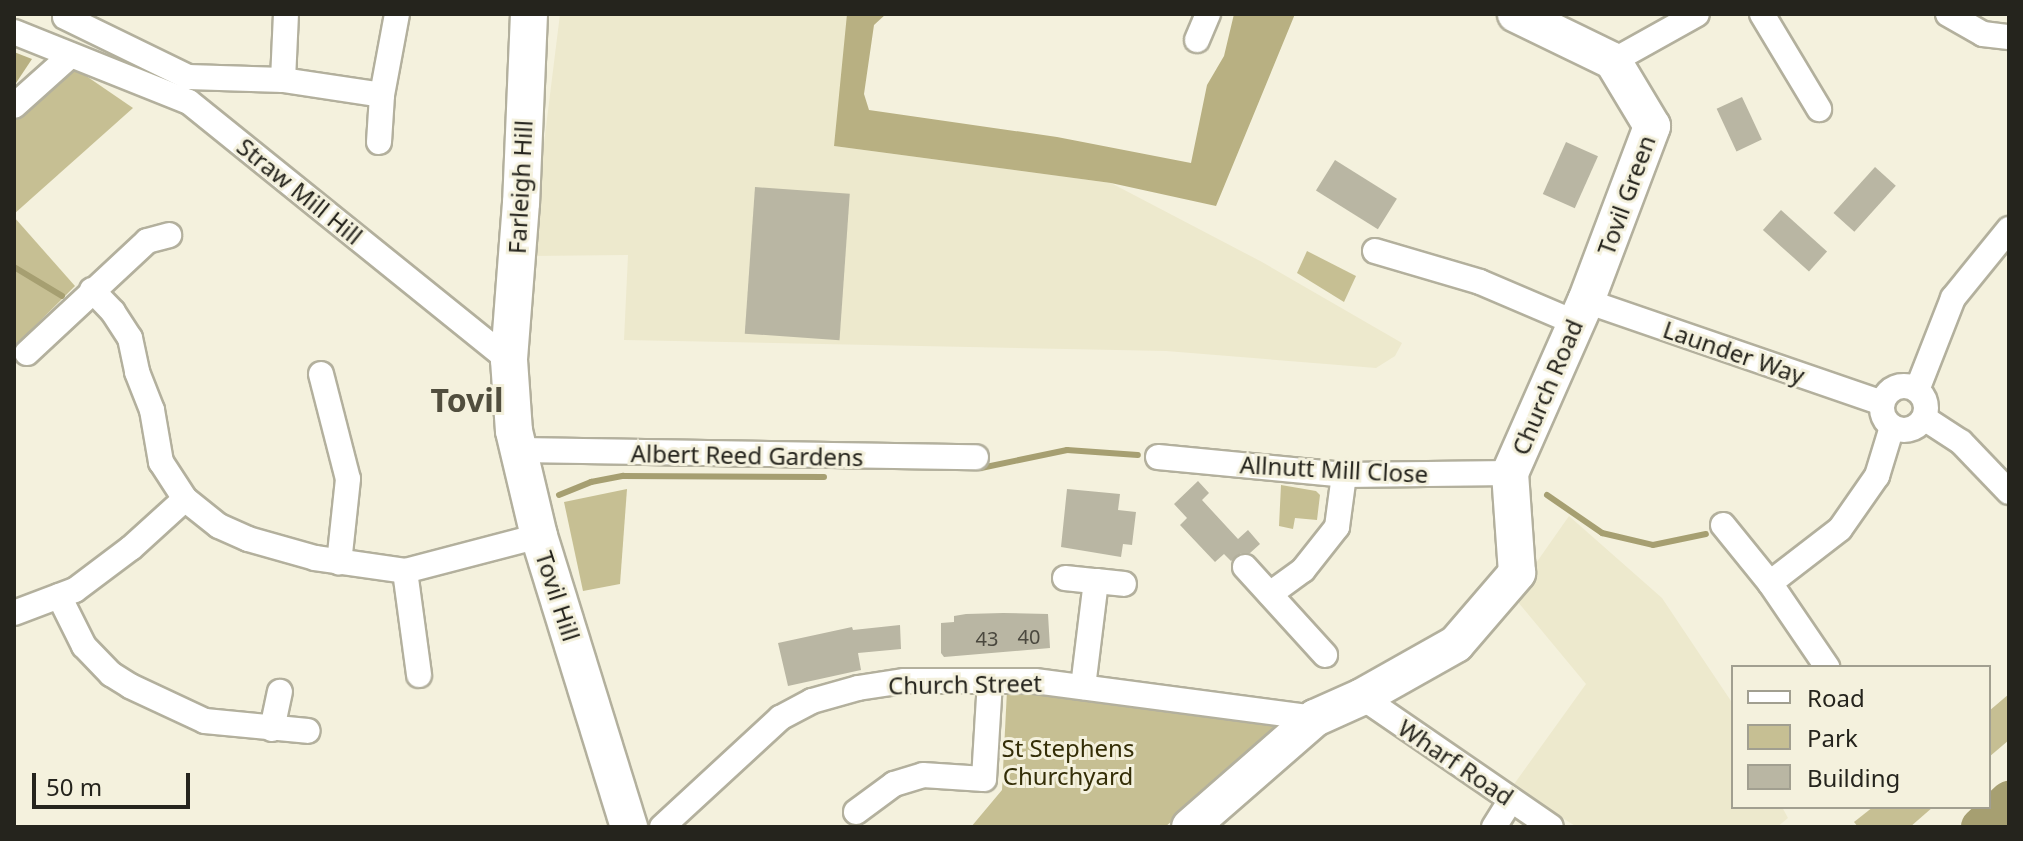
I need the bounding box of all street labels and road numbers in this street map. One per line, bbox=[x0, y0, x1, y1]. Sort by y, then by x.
street label: Farleigh Hill bbox=[502, 119, 538, 255]
street label: Tovil Green bbox=[1591, 131, 1661, 259]
street label: Straw Mill Hill bbox=[232, 132, 368, 250]
street label: Launder Way bbox=[1659, 314, 1809, 390]
street label: Church Road bbox=[1506, 315, 1588, 459]
street label: Albert Reed Gardens bbox=[630, 439, 864, 471]
street label: Allnutt Mill Close bbox=[1239, 450, 1429, 488]
street label: Tovil Hill bbox=[530, 547, 586, 645]
street label: Church Street bbox=[888, 668, 1042, 700]
street label: Wharf Road bbox=[1393, 713, 1519, 811]

